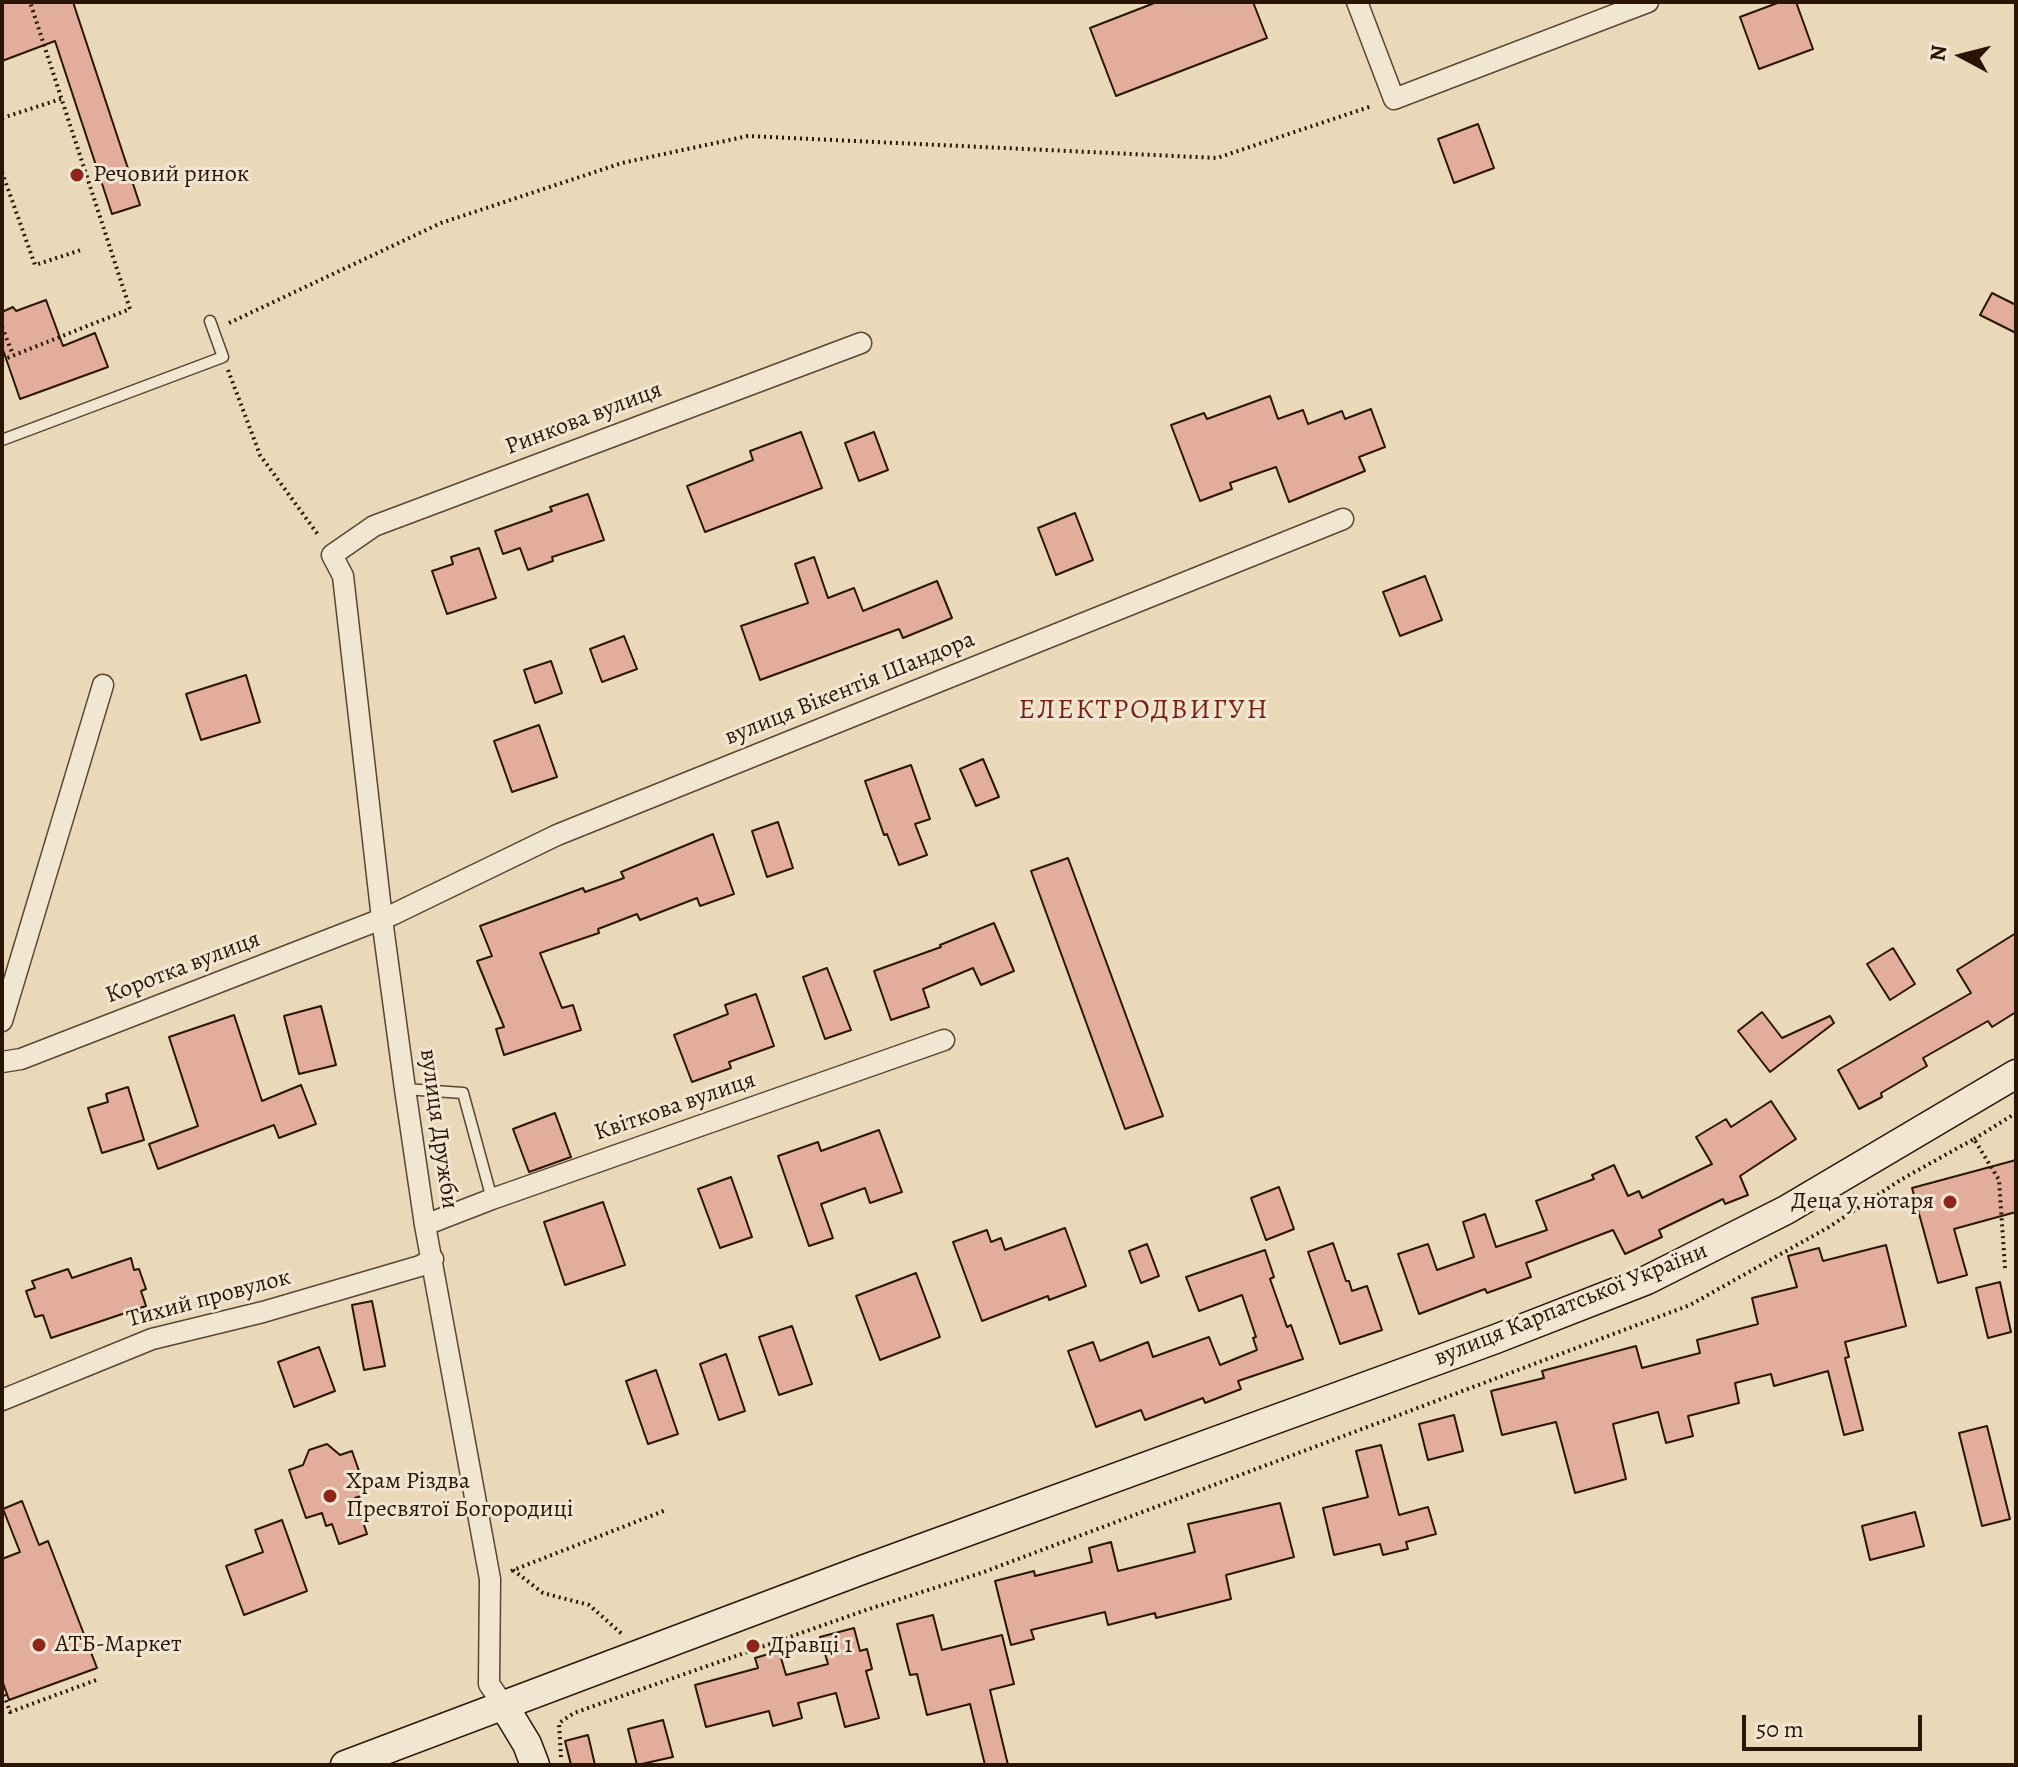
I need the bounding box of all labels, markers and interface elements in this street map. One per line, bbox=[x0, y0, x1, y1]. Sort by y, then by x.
north arrow bbox=[1922, 16, 2002, 96]
text: N bbox=[1922, 43, 1954, 63]
place label: Речовий ринок bbox=[93, 161, 249, 189]
marker: Речовий ринок bbox=[68, 166, 86, 184]
street label: Ринкова вулиця bbox=[502, 376, 666, 462]
street label: вулиця Вікентія Шандора bbox=[721, 626, 979, 752]
district label: ЕЛЕКТРОДВИГУН bbox=[1018, 694, 1270, 728]
street label: Коротка вулиця bbox=[102, 925, 264, 1011]
street label: вулиця Дружби bbox=[413, 1047, 463, 1211]
street label: Квіткова вулиця bbox=[591, 1066, 759, 1148]
place label: Деца у нотаря bbox=[1791, 1188, 1934, 1216]
marker: Деца у нотаря bbox=[1941, 1193, 1959, 1211]
street label: вулиця Карпатської України bbox=[1430, 1237, 1712, 1373]
street label: Тихий провулок bbox=[124, 1263, 294, 1335]
place label: Храм Різдва Пресвятої Богородиці bbox=[346, 1468, 574, 1524]
marker: Храм Різдва Пресвятої Богородиці bbox=[321, 1487, 339, 1505]
place label: АТБ-Маркет bbox=[55, 1631, 182, 1659]
place label: Дравці 1 bbox=[769, 1632, 852, 1660]
marker: АТБ-Маркет bbox=[30, 1636, 48, 1654]
marker: Дравці 1 bbox=[744, 1637, 762, 1655]
scale bar bbox=[1746, 1699, 1926, 1749]
text: 50 m bbox=[1756, 1713, 1804, 1745]

